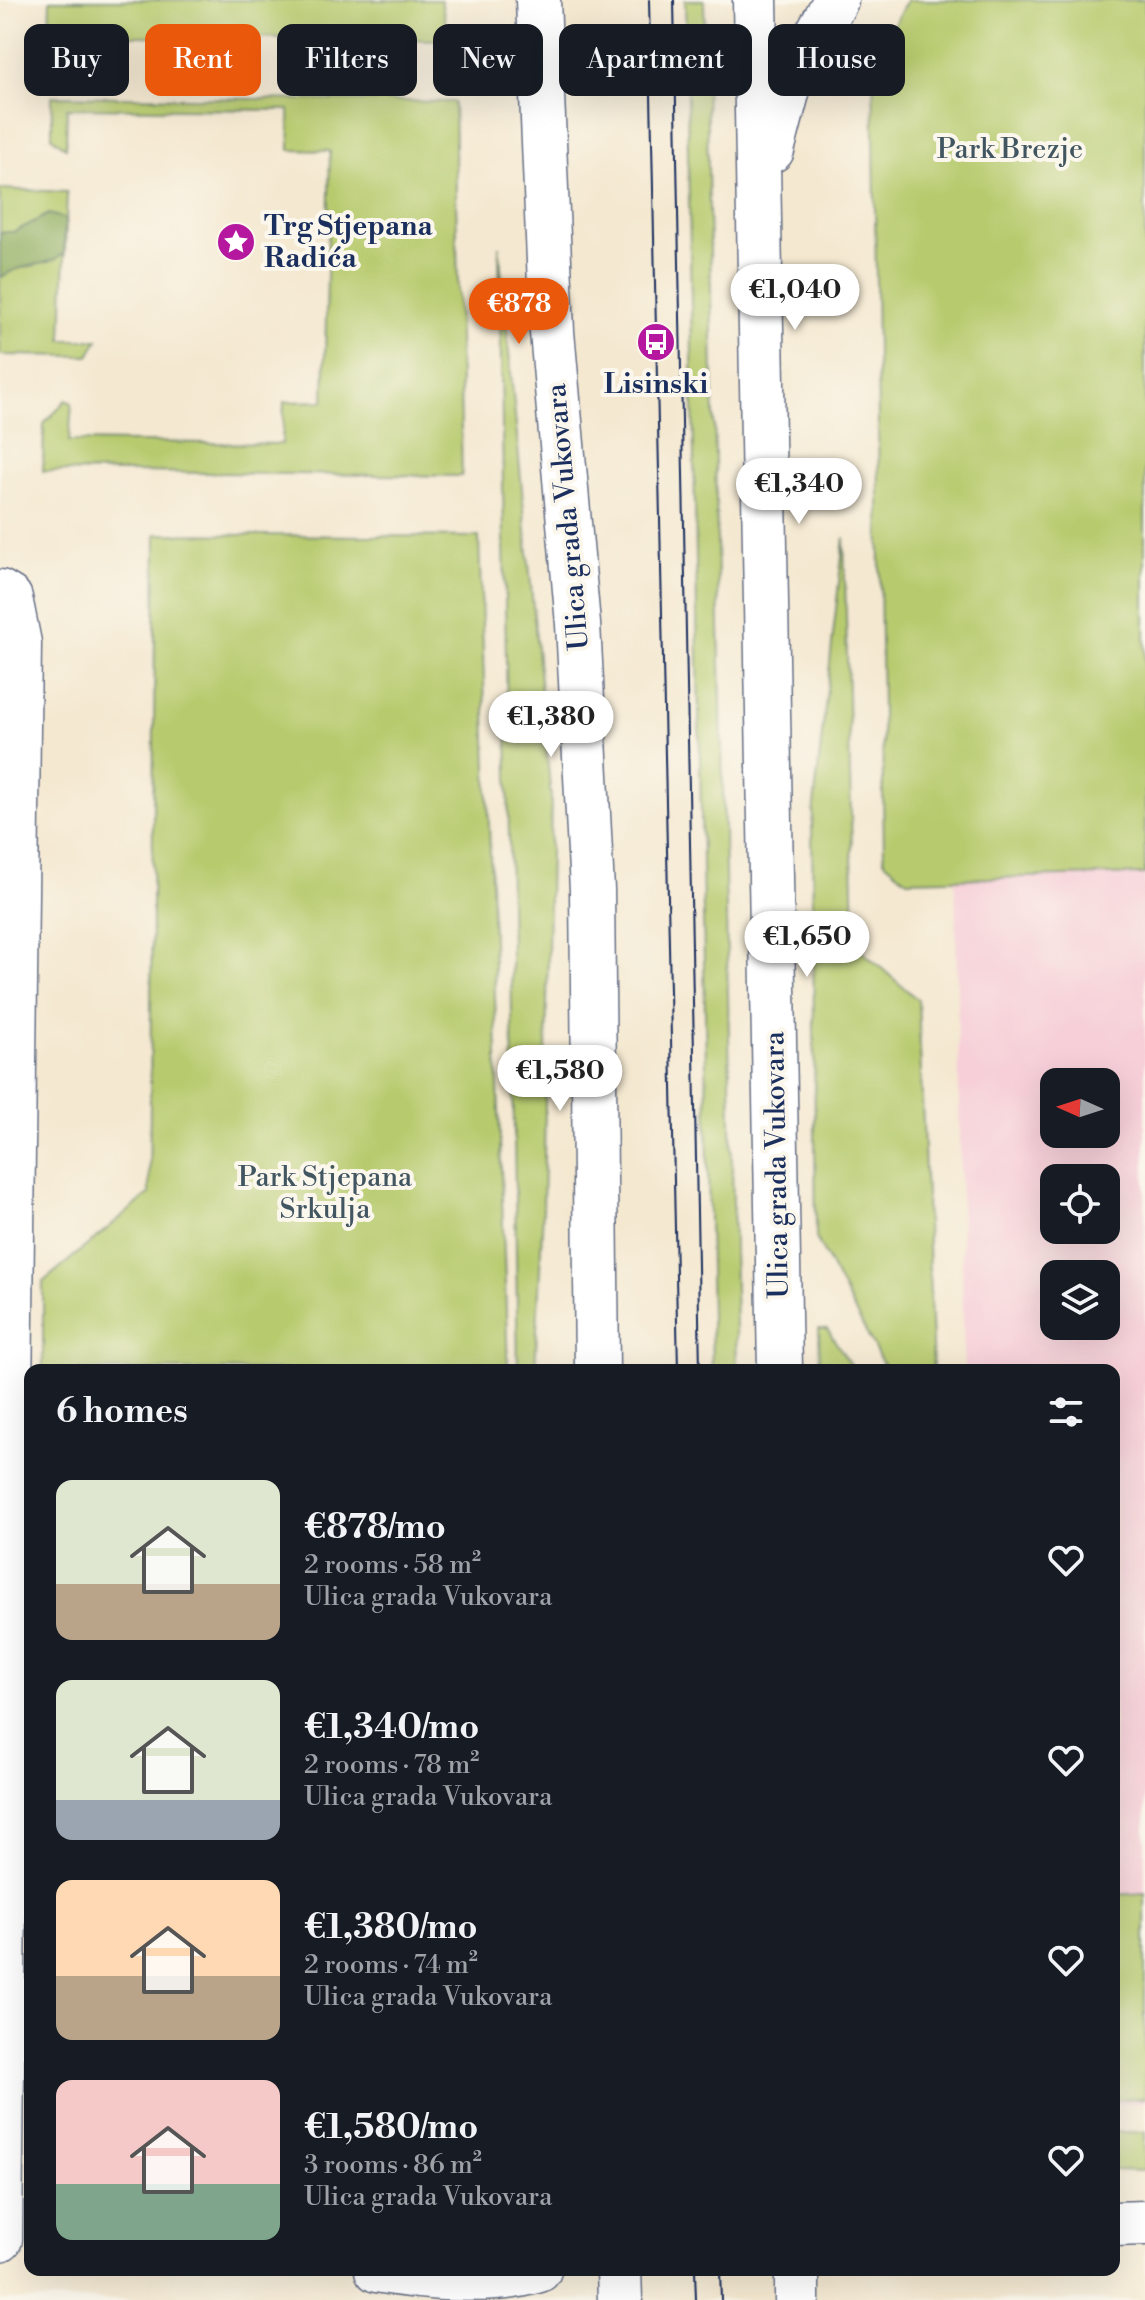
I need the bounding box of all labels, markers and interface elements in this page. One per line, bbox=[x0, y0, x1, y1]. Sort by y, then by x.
chip: Buy bbox=[24, 24, 129, 96]
chip: Rent bbox=[145, 24, 261, 96]
chip: Filters bbox=[277, 24, 417, 96]
chip: New bbox=[433, 24, 543, 96]
chip: Apartment bbox=[559, 24, 752, 96]
chip: House bbox=[768, 24, 905, 96]
park label: Park Brezje bbox=[937, 132, 1083, 167]
place label: Trg Stjepana Radića bbox=[264, 209, 433, 276]
place icon: Trg Stjepana Radića bbox=[215, 221, 257, 263]
pin: €1,040 bbox=[730, 264, 860, 332]
text: €1,040 bbox=[749, 274, 841, 306]
pin: €878 bbox=[472, 278, 566, 346]
text: €878 bbox=[487, 288, 551, 320]
bus stop icon: Lisinski bbox=[635, 321, 677, 363]
place label: Lisinski bbox=[604, 367, 708, 402]
street label: Ulica grada Vukovara bbox=[539, 381, 597, 652]
pin: €1,340 bbox=[734, 458, 864, 526]
text: €1,340 bbox=[754, 468, 844, 500]
pin: €1,380 bbox=[486, 691, 616, 759]
text: €1,380 bbox=[507, 701, 595, 733]
pin: €1,650 bbox=[742, 911, 872, 979]
text: €1,650 bbox=[762, 921, 852, 953]
street label: Ulica grada Vukovara bbox=[757, 1030, 797, 1299]
pin: €1,580 bbox=[495, 1045, 625, 1113]
text: €1,580 bbox=[515, 1055, 605, 1087]
north arrow bbox=[1040, 1068, 1120, 1148]
map controls bbox=[1040, 1068, 1120, 1340]
park label: Park Stjepana Srkulja bbox=[238, 1160, 413, 1227]
button: locate bbox=[1040, 1164, 1120, 1244]
button: layers bbox=[1040, 1260, 1120, 1340]
icon: filters bbox=[1044, 1390, 1088, 1434]
text: 6 homes bbox=[56, 1391, 188, 1433]
text: €878/mo bbox=[304, 1507, 446, 1549]
icon: home bbox=[120, 1512, 216, 1608]
icon: heart bbox=[1044, 1538, 1088, 1582]
text: 2 rooms · 58 m² bbox=[304, 1549, 481, 1581]
text: Ulica grada Vukovara bbox=[304, 1581, 552, 1613]
text: €1,340/mo bbox=[304, 1707, 479, 1749]
icon: home bbox=[120, 1712, 216, 1808]
icon: heart bbox=[1044, 1738, 1088, 1782]
text: 2 rooms · 78 m² bbox=[304, 1749, 479, 1781]
text: Ulica grada Vukovara bbox=[304, 1781, 552, 1813]
text: €1,380/mo bbox=[304, 1907, 478, 1949]
icon: home bbox=[120, 1912, 216, 2008]
icon: heart bbox=[1044, 1938, 1088, 1982]
text: 2 rooms · 74 m² bbox=[304, 1949, 478, 1981]
text: Ulica grada Vukovara bbox=[304, 1981, 552, 2013]
text: €1,580/mo bbox=[304, 2107, 478, 2149]
icon: home bbox=[120, 2112, 216, 2208]
icon: heart bbox=[1044, 2138, 1088, 2182]
text: 3 rooms · 86 m² bbox=[304, 2149, 482, 2181]
text: Ulica grada Vukovara bbox=[304, 2181, 552, 2213]

